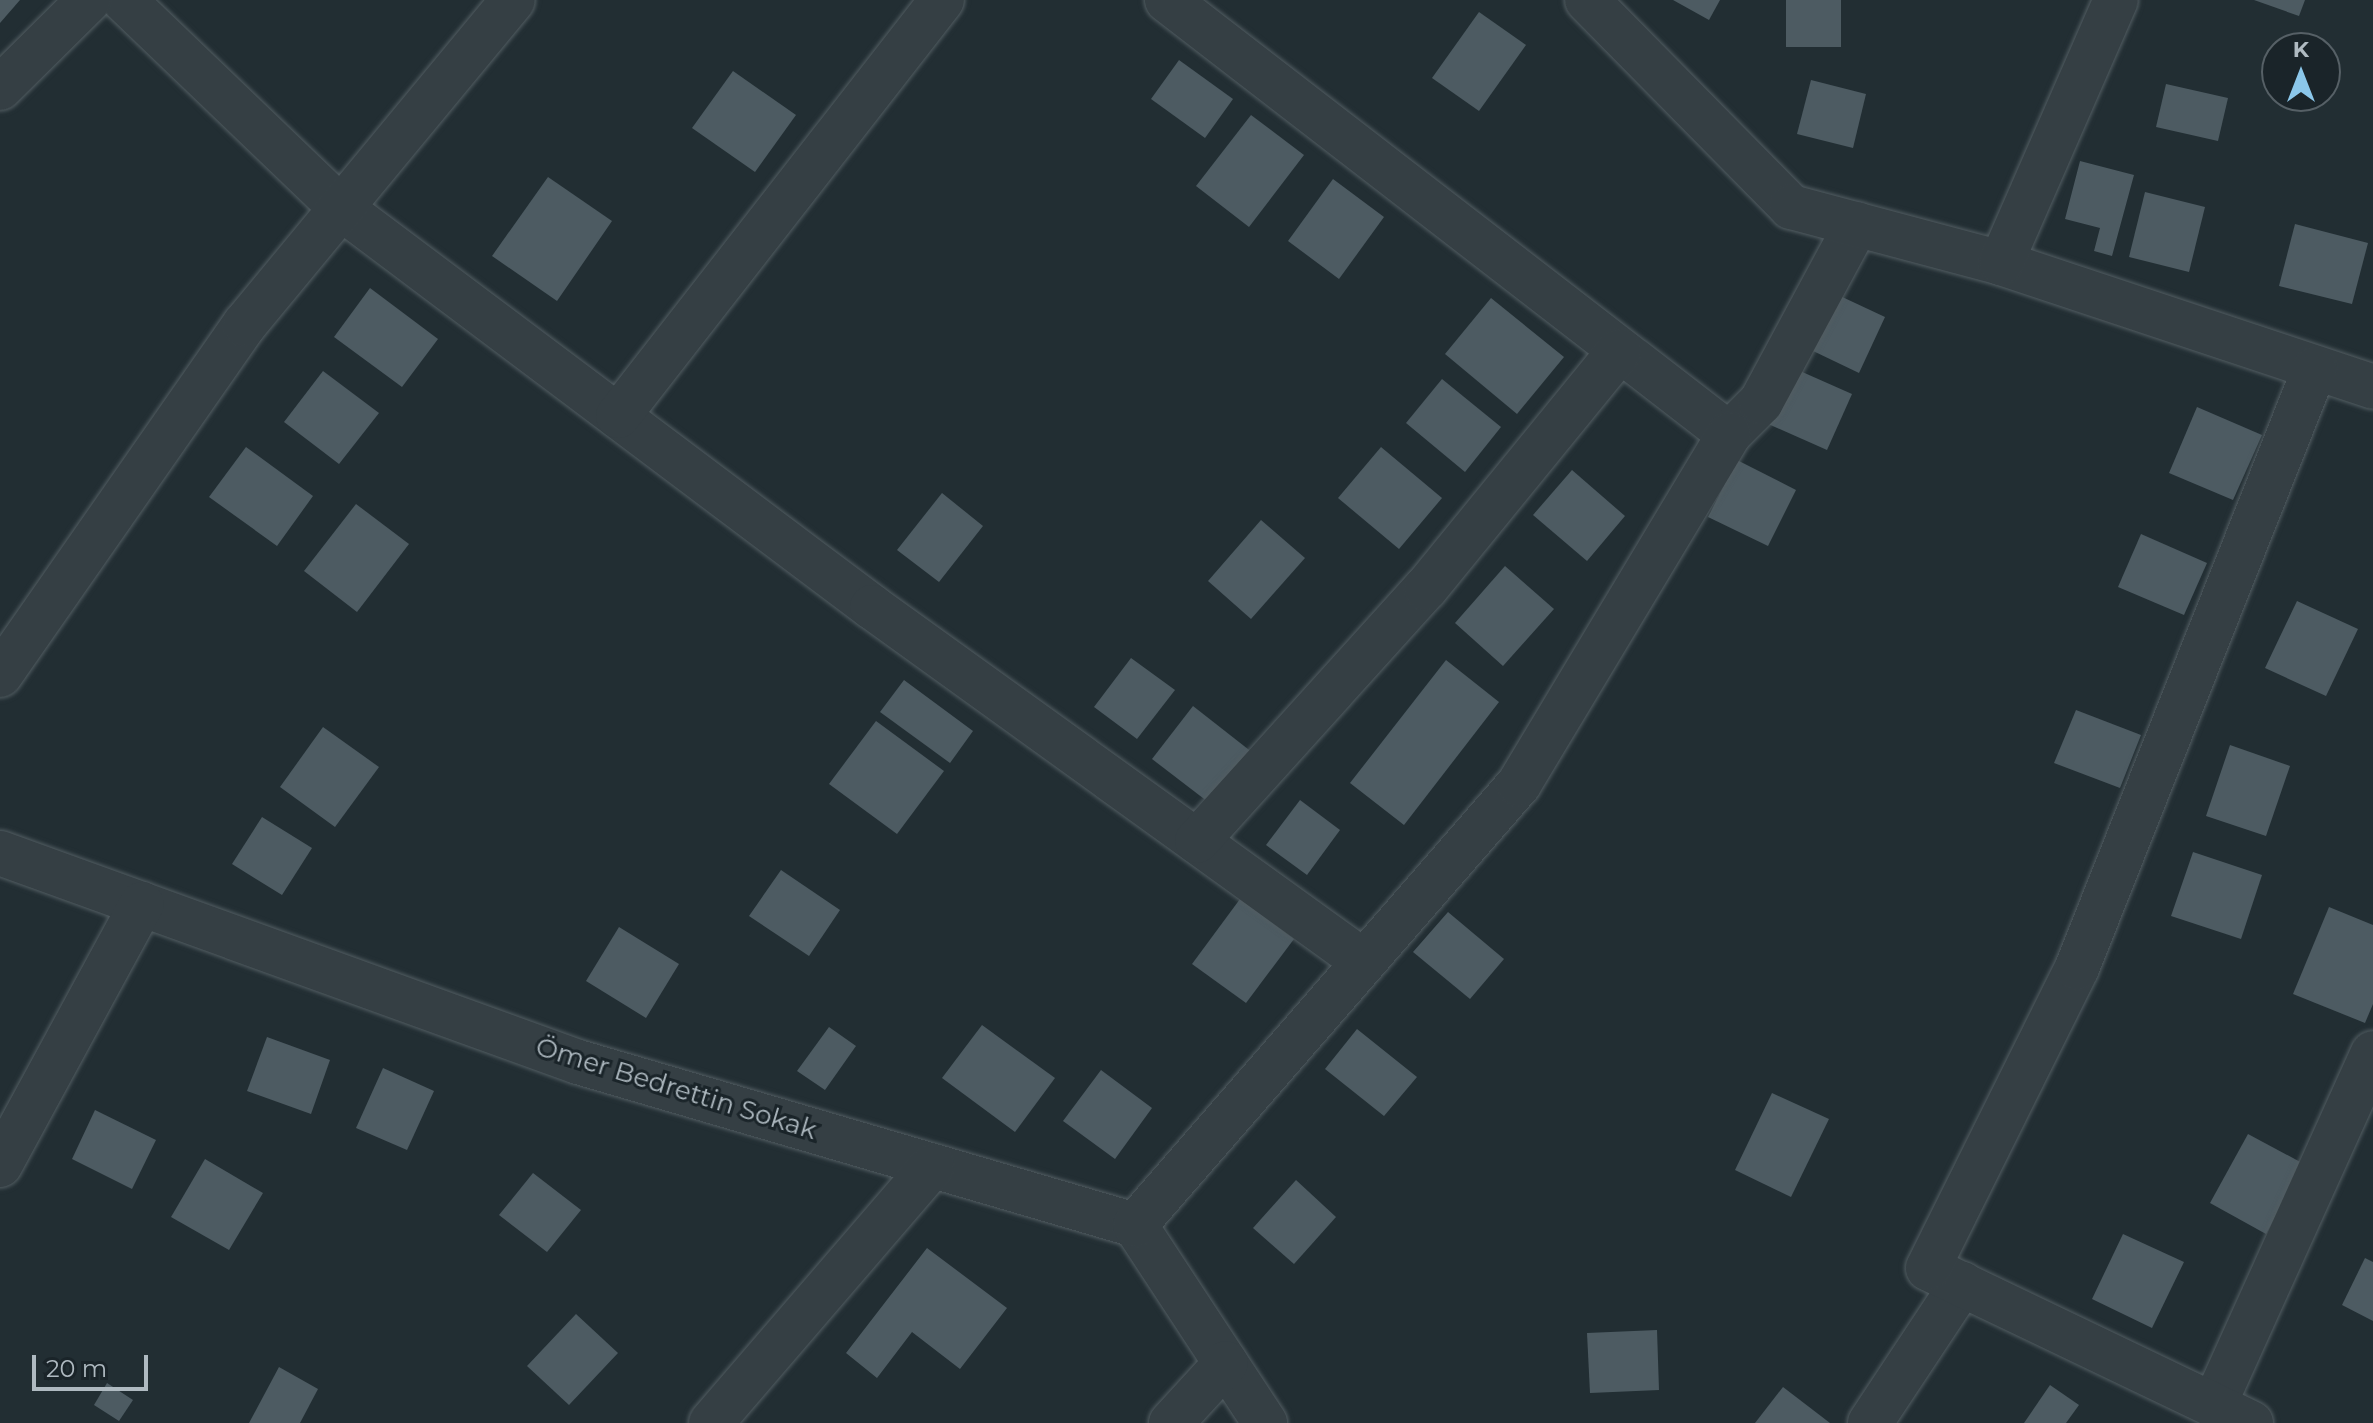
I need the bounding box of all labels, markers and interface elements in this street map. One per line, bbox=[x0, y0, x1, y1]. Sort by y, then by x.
north arrow bbox=[2261, 32, 2341, 112]
text: K bbox=[2293, 36, 2309, 63]
street label: Ömer Bedrettin Sokak bbox=[532, 1031, 820, 1147]
scale bar bbox=[36, 1339, 152, 1389]
text: 20 m bbox=[46, 1354, 107, 1383]

